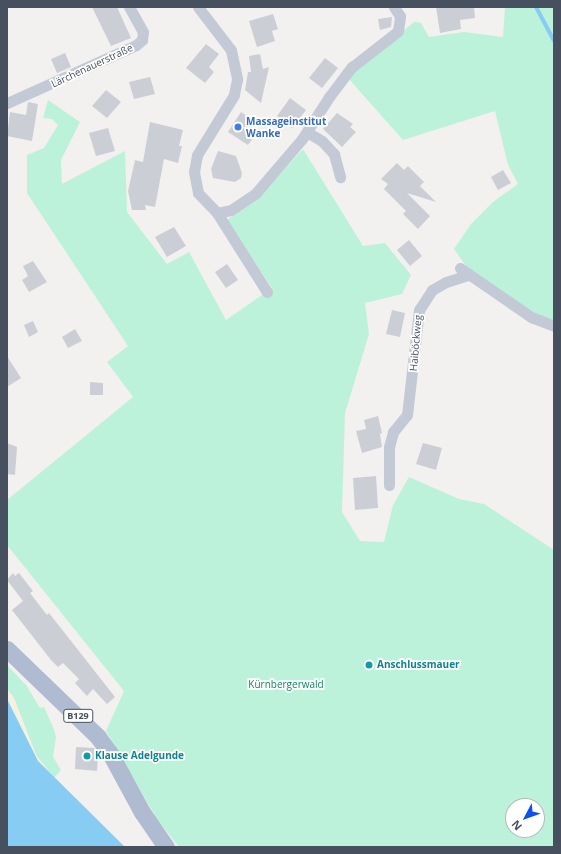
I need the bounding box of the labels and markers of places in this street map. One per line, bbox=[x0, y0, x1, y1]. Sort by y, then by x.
place label: Massageinstitut Wanke bbox=[246, 115, 326, 138]
marker: Massageinstitut Wanke bbox=[233, 122, 243, 132]
place label: Anschlussmauer bbox=[377, 659, 460, 671]
marker: Anschlussmauer bbox=[364, 660, 374, 670]
place label: Klause Adelgunde bbox=[95, 750, 184, 762]
marker: Klause Adelgunde bbox=[82, 751, 92, 761]

